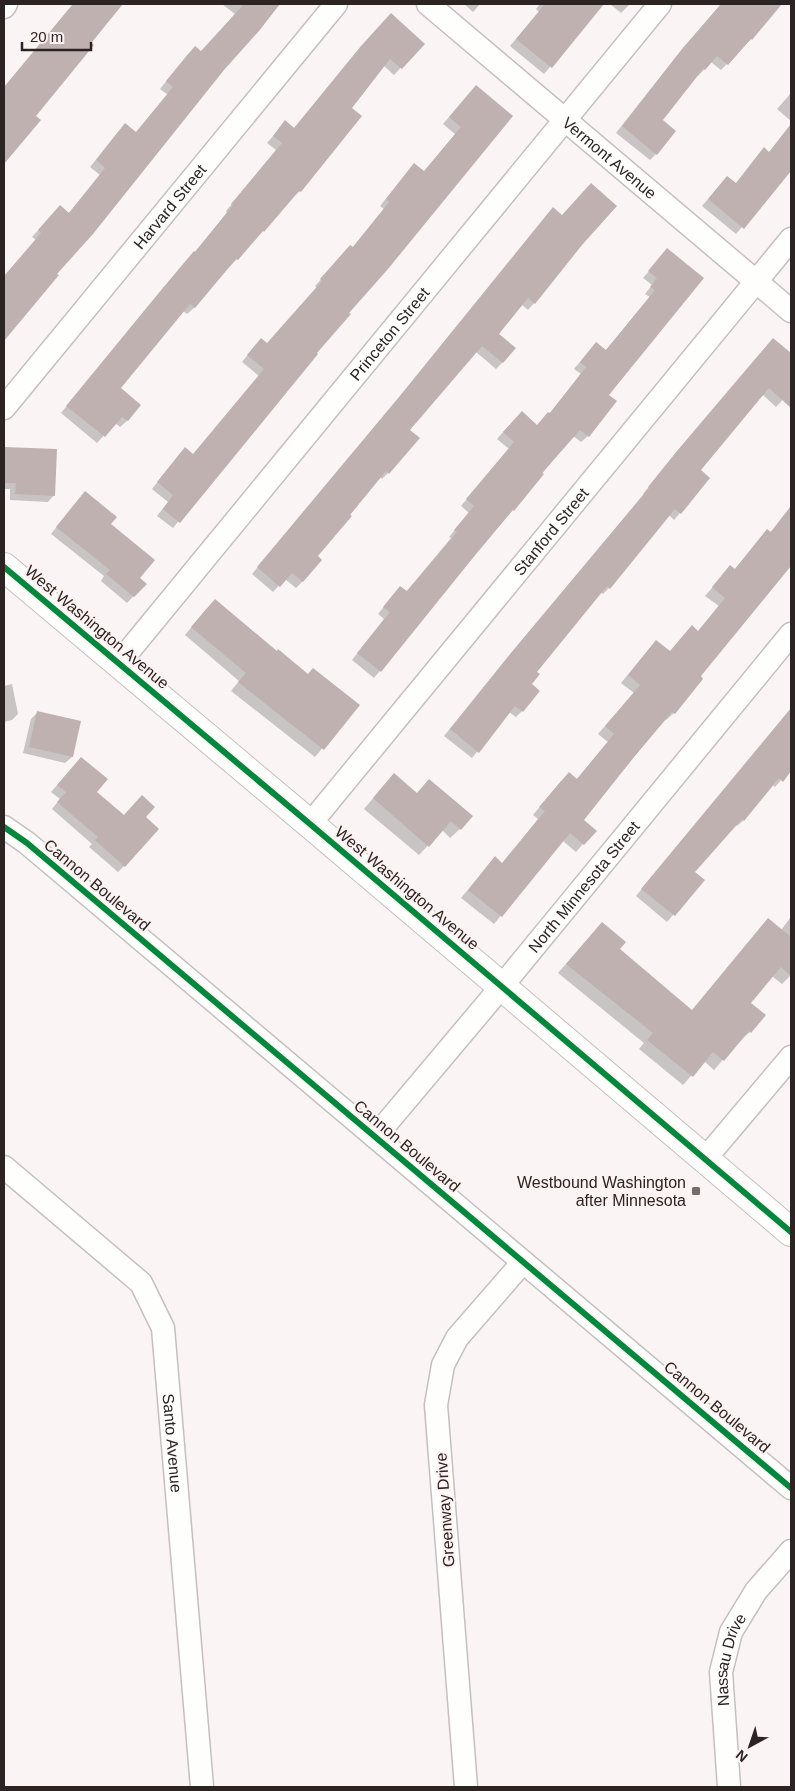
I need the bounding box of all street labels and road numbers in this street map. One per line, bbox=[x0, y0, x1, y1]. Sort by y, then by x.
street label: Vermont Avenue bbox=[559, 113, 660, 202]
street label: Harvard Street bbox=[130, 160, 210, 252]
street label: Princeton Street bbox=[346, 284, 433, 384]
street label: Stanford Street bbox=[510, 484, 592, 578]
street label: West Washington Avenue bbox=[22, 562, 172, 692]
street label: North Minnesota Street bbox=[525, 817, 643, 956]
street label: West Washington Avenue bbox=[332, 823, 482, 953]
street label: Cannon Boulevard bbox=[41, 836, 153, 934]
street label: Cannon Boulevard bbox=[351, 1097, 463, 1195]
street label: Cannon Boulevard bbox=[661, 1358, 773, 1456]
street label: Santo Avenue bbox=[160, 1393, 185, 1493]
street label: Greenway Drive bbox=[433, 1452, 457, 1568]
street label: Nassau Drive bbox=[712, 1610, 749, 1707]

